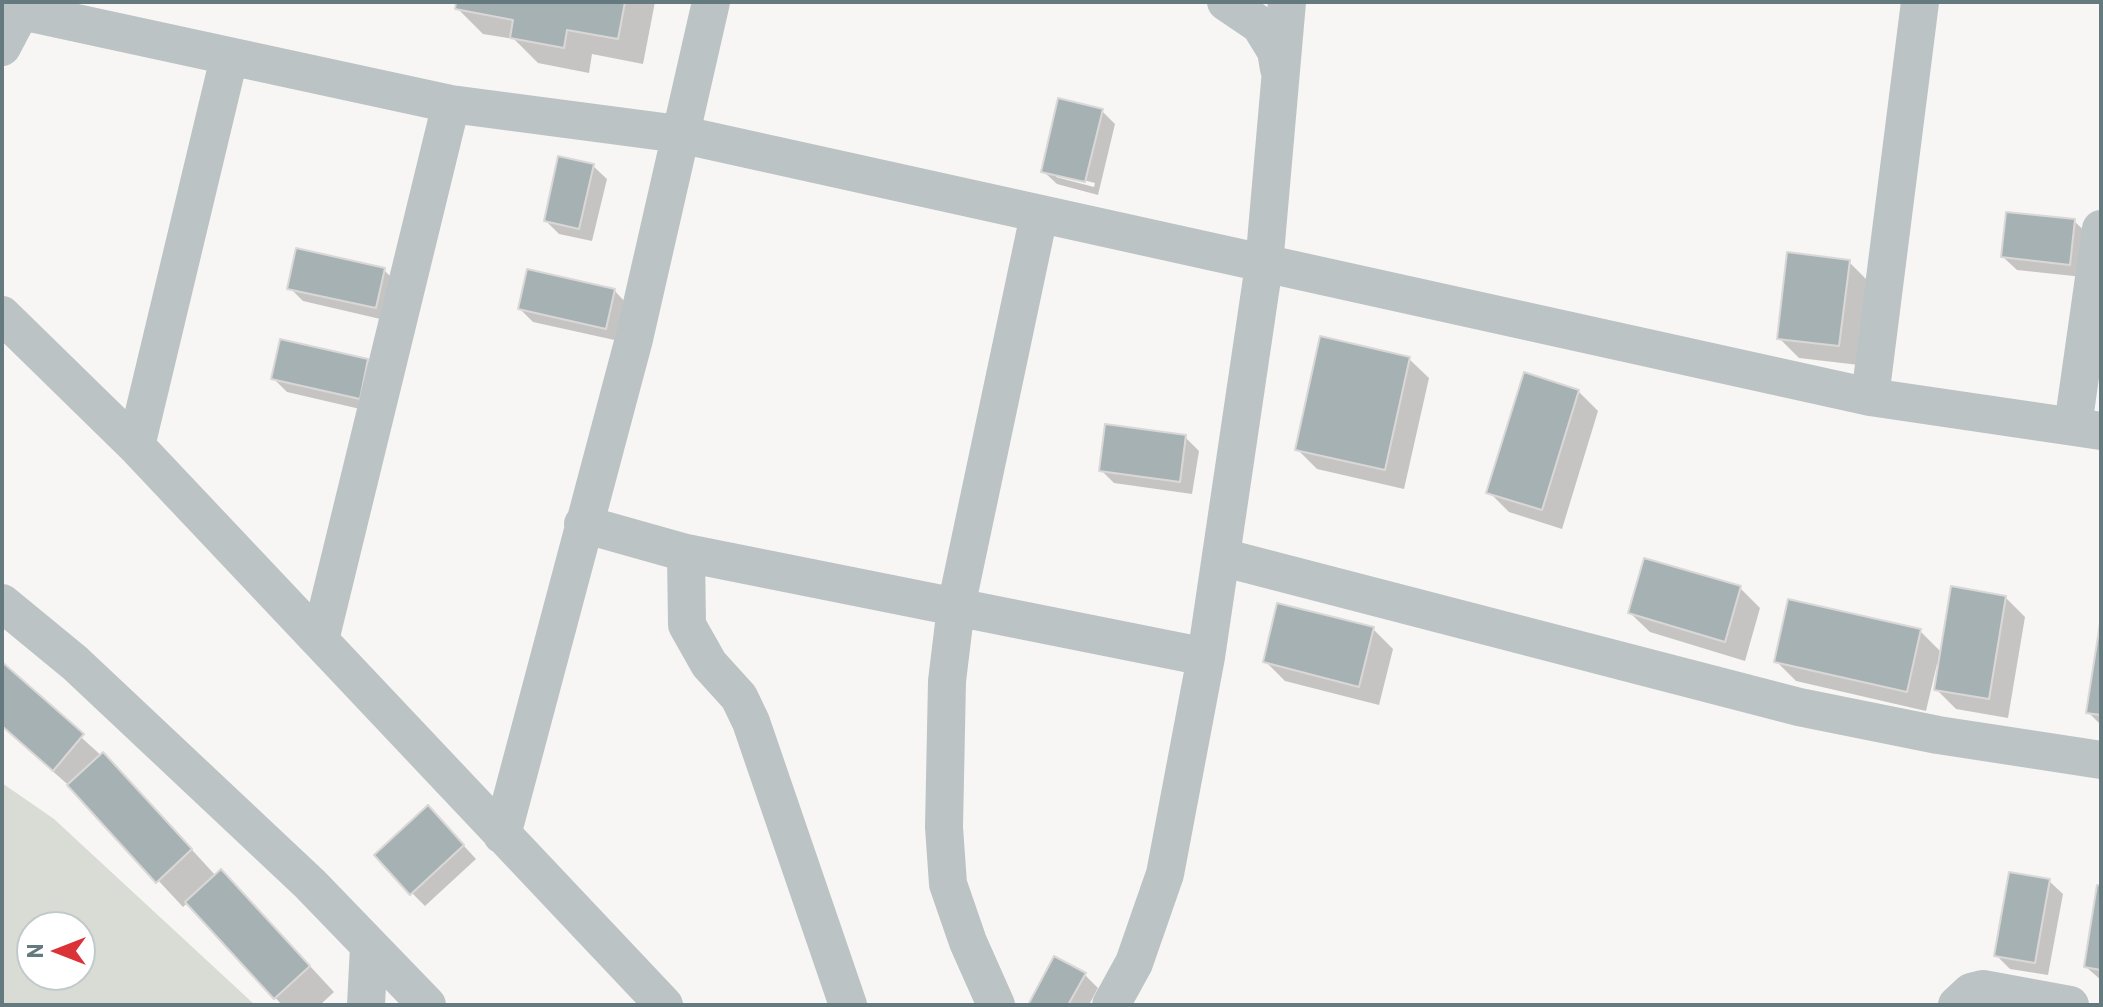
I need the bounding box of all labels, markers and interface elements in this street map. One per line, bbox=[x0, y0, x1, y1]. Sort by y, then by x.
north arrow bbox=[16, 911, 96, 991]
text: N bbox=[21, 944, 47, 958]

